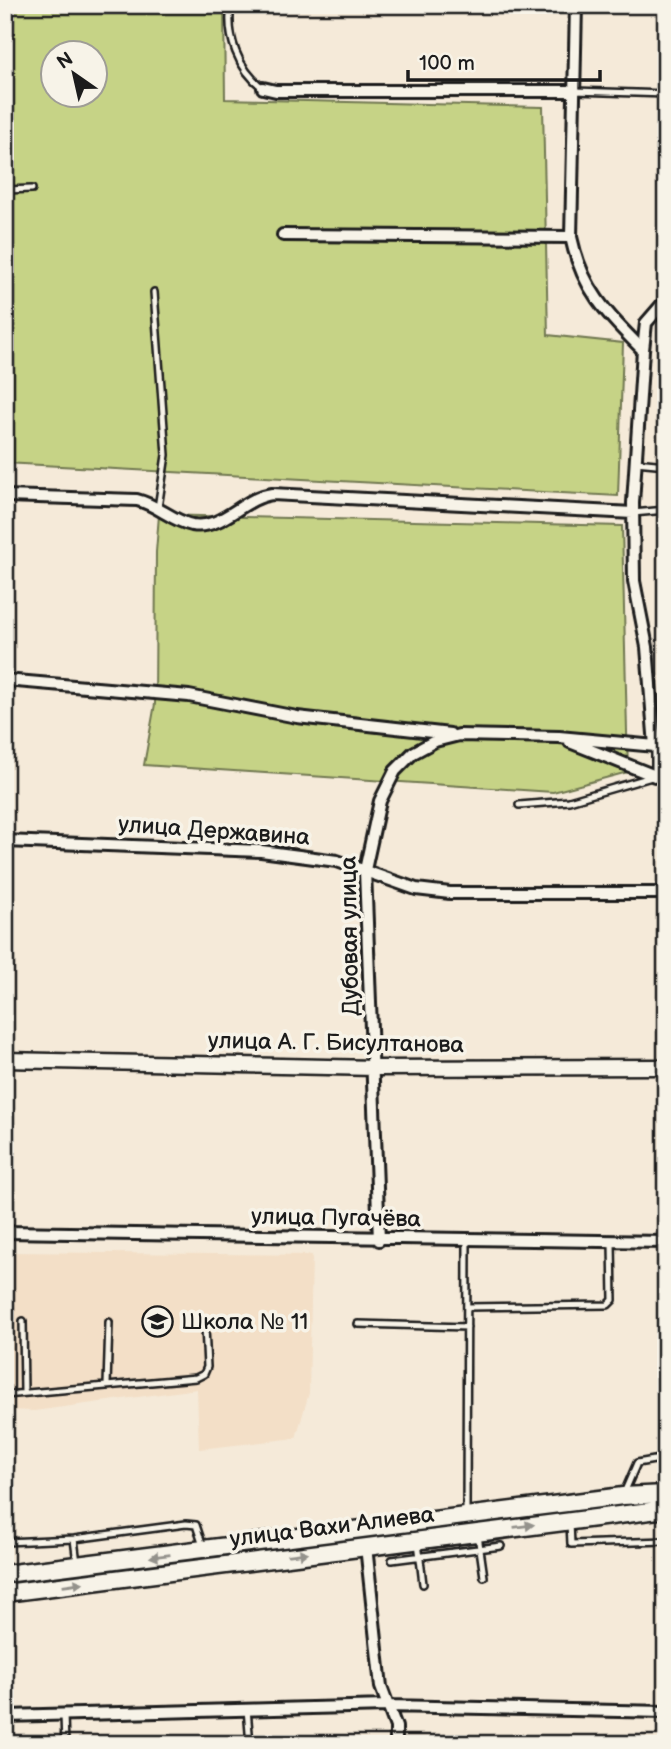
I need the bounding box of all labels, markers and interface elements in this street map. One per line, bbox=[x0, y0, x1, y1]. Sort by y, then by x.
north arrow bbox=[38, 38, 108, 108]
scale bar bbox=[408, 38, 601, 82]
text: N bbox=[53, 48, 78, 75]
text: 100 m bbox=[419, 51, 475, 76]
street label: улица Державина bbox=[117, 810, 311, 852]
street label: Дубовая улица bbox=[335, 856, 365, 1016]
street label: улица А. Г. Бисултанова bbox=[208, 1027, 465, 1059]
street label: улица Пугачёва bbox=[251, 1203, 422, 1233]
school or university icon: Школа № 11 bbox=[141, 1305, 175, 1339]
place label: Школа № 11 bbox=[181, 1308, 308, 1336]
street label: улица Вахи Алиева bbox=[228, 1501, 436, 1553]
one-way arrow bbox=[513, 1520, 535, 1531]
one-way arrow bbox=[288, 1549, 310, 1560]
one-way arrow bbox=[149, 1551, 171, 1562]
one-way arrow bbox=[62, 1578, 84, 1589]

